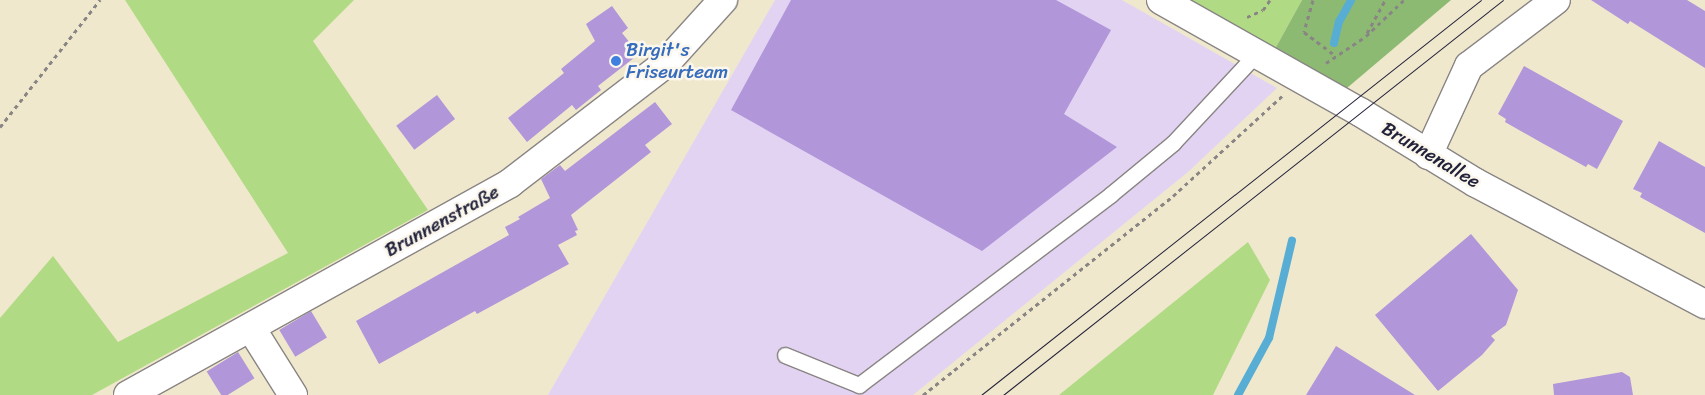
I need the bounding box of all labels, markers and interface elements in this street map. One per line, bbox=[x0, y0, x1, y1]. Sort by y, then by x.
place label: Birgit's Friseurteam bbox=[626, 39, 728, 83]
marker: Birgit's Friseurteam bbox=[610, 55, 622, 67]
street label: Brunnenallee bbox=[1378, 117, 1484, 193]
street label: Brunnenstraße bbox=[381, 180, 503, 262]

